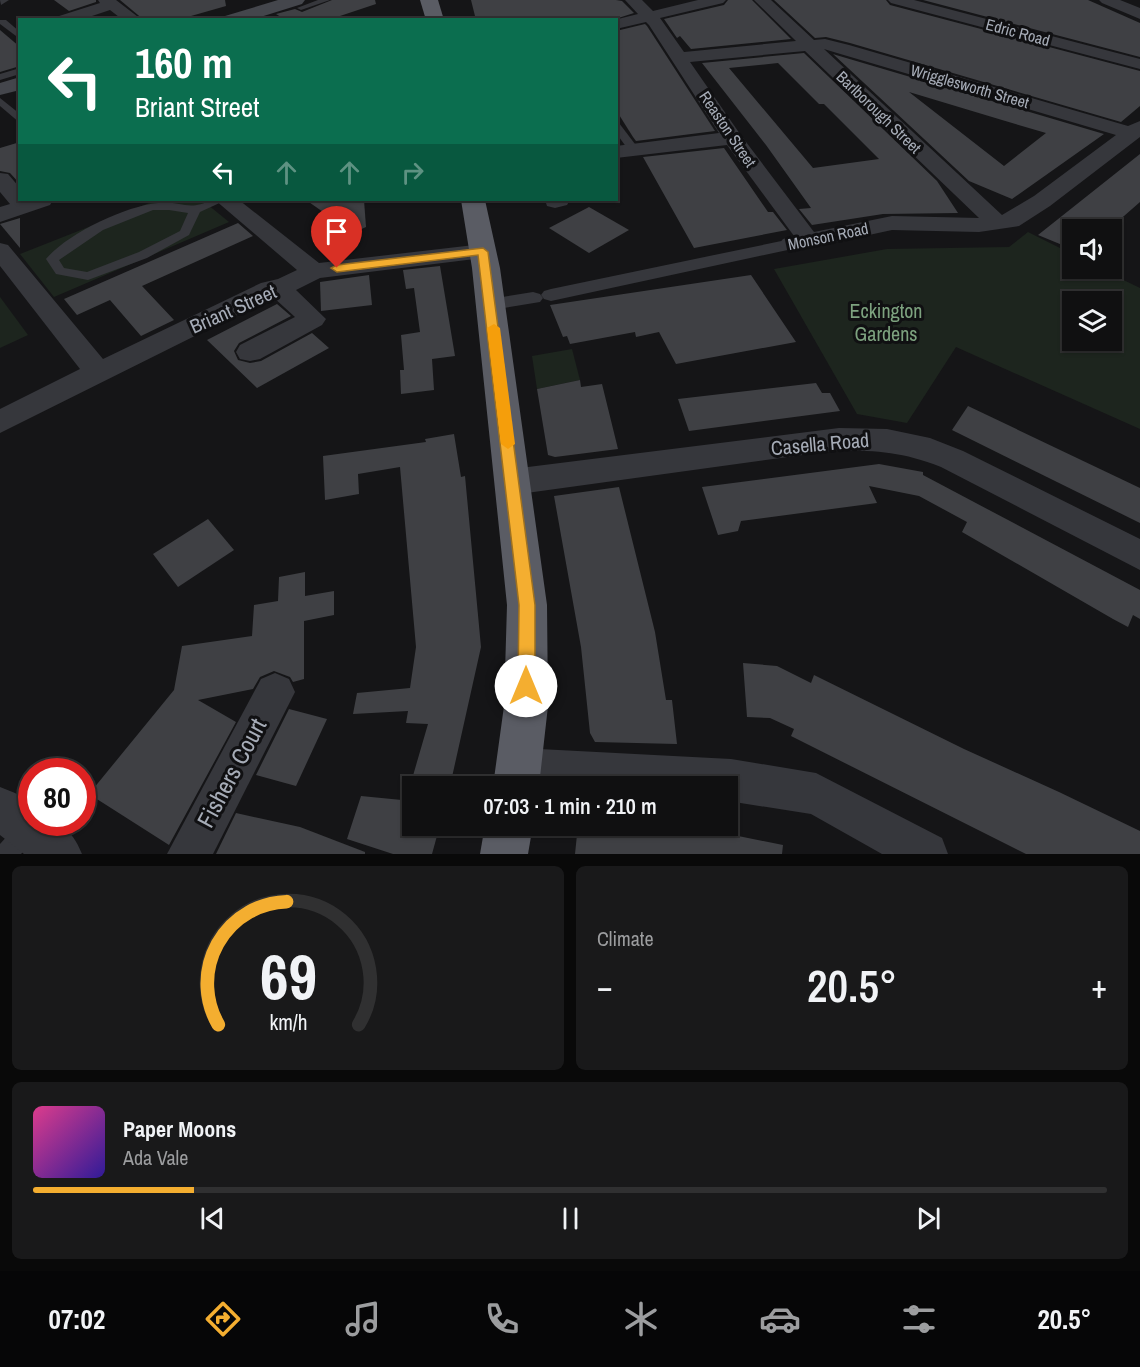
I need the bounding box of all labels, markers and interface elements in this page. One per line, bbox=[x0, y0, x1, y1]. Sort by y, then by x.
street label: Edric Road bbox=[983, 13, 1053, 51]
text: 160 m bbox=[135, 35, 233, 91]
icon: left bbox=[36, 42, 114, 120]
street label: Wrigglesworth Street bbox=[908, 59, 1032, 114]
street label: Barlborough Street bbox=[832, 66, 926, 158]
street label: Reaston Street bbox=[694, 87, 762, 172]
text: Briant Street bbox=[135, 89, 259, 125]
icon: left bbox=[207, 156, 240, 189]
icon: ahead bbox=[270, 156, 303, 189]
icon: ahead bbox=[333, 156, 366, 189]
icon: right bbox=[396, 156, 429, 189]
pin bbox=[311, 206, 362, 268]
icon: arrive bbox=[320, 215, 353, 248]
street label: Monson Road bbox=[786, 217, 870, 255]
map controls bbox=[1062, 219, 1122, 351]
button: sound bbox=[1062, 219, 1122, 279]
street label: Briant Street bbox=[185, 277, 281, 340]
button: layers bbox=[1062, 291, 1122, 351]
park label: Eckington Gardens bbox=[850, 297, 922, 347]
street label: Casella Road bbox=[770, 426, 870, 461]
position arrow bbox=[494, 654, 558, 718]
street label: Fishers Court bbox=[189, 712, 273, 833]
speed limit sign: 80 bbox=[18, 758, 96, 836]
text: 07:03 · 1 min · 210 m bbox=[483, 791, 657, 821]
text: Climate bbox=[597, 925, 654, 952]
text: 69 bbox=[260, 934, 316, 1018]
text: 20.5° bbox=[807, 955, 897, 1016]
text: − bbox=[597, 964, 613, 1008]
text: + bbox=[1091, 964, 1107, 1008]
text: km/h bbox=[269, 1008, 307, 1037]
text: Paper Moons bbox=[123, 1114, 236, 1144]
text: Ada Vale bbox=[123, 1144, 188, 1171]
icon: previous bbox=[196, 1202, 229, 1235]
icon: pause bbox=[554, 1202, 587, 1235]
icon: next bbox=[912, 1202, 945, 1235]
icon: directions bbox=[202, 1298, 244, 1340]
icon: music bbox=[342, 1298, 384, 1340]
icon: phone bbox=[481, 1298, 523, 1340]
icon: climate bbox=[620, 1298, 662, 1340]
icon: car bbox=[759, 1298, 801, 1340]
icon: filters bbox=[898, 1298, 940, 1340]
text: 07:02 bbox=[49, 1301, 105, 1337]
text: 20.5° bbox=[1037, 1301, 1091, 1337]

